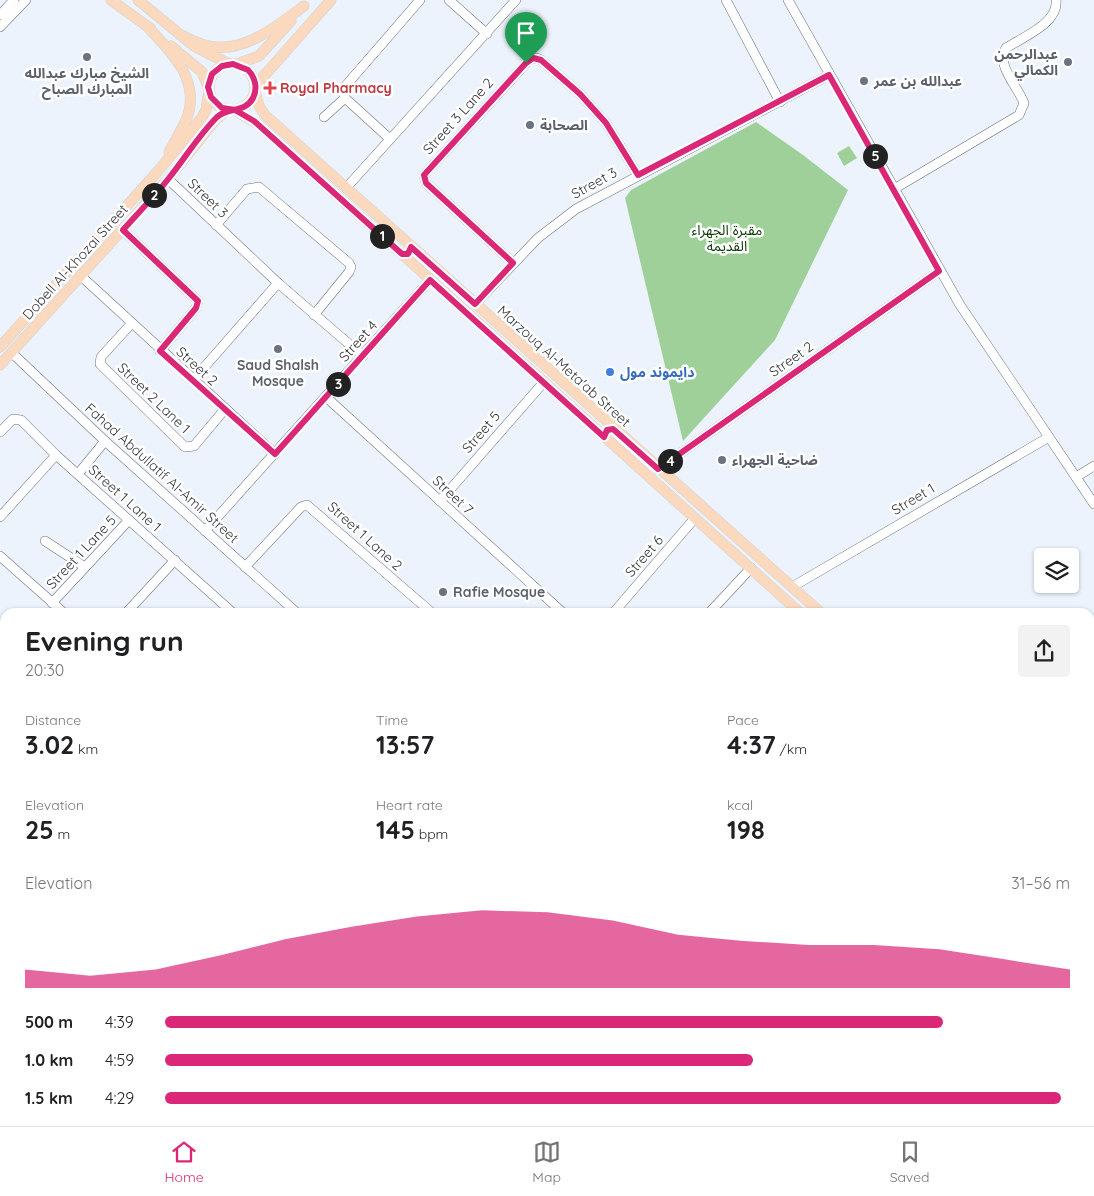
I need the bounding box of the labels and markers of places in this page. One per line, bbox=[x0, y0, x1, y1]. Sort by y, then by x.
pin bbox=[505, 12, 547, 63]
place label: عبدالرحمن الكمالي bbox=[994, 45, 1058, 81]
marker: الشيخ مبارك عبدالله المبارك الصباح bbox=[81, 51, 93, 63]
marker: عبدالرحمن الكمالي bbox=[1062, 56, 1074, 68]
place label: الشيخ مبارك عبدالله المبارك الصباح bbox=[25, 64, 149, 100]
place label: عبدالله بن عمر bbox=[873, 72, 962, 90]
marker: عبدالله بن عمر bbox=[858, 75, 870, 87]
place label: Royal Pharmacy bbox=[280, 79, 392, 97]
marker: Royal Pharmacy bbox=[264, 82, 276, 94]
place label: الصحابة bbox=[540, 116, 588, 134]
marker: الصحابة bbox=[524, 119, 536, 131]
pin: 5 bbox=[862, 144, 888, 168]
pin: 2 bbox=[142, 182, 166, 208]
pin: 1 bbox=[370, 224, 394, 248]
marker: Saud Shalsh Mosque bbox=[272, 343, 284, 355]
place label: Saud Shalsh Mosque bbox=[237, 356, 319, 390]
place label: دايموند مول bbox=[620, 363, 694, 381]
marker: دايموند مول bbox=[604, 366, 616, 378]
pin: 3 bbox=[326, 372, 350, 396]
pin: 4 bbox=[658, 448, 682, 474]
place label: ضاحية الجهراء bbox=[732, 451, 818, 469]
marker: ضاحية الجهراء bbox=[716, 454, 728, 466]
place label: Rafie Mosque bbox=[453, 583, 545, 601]
marker: Rafie Mosque bbox=[437, 586, 449, 598]

